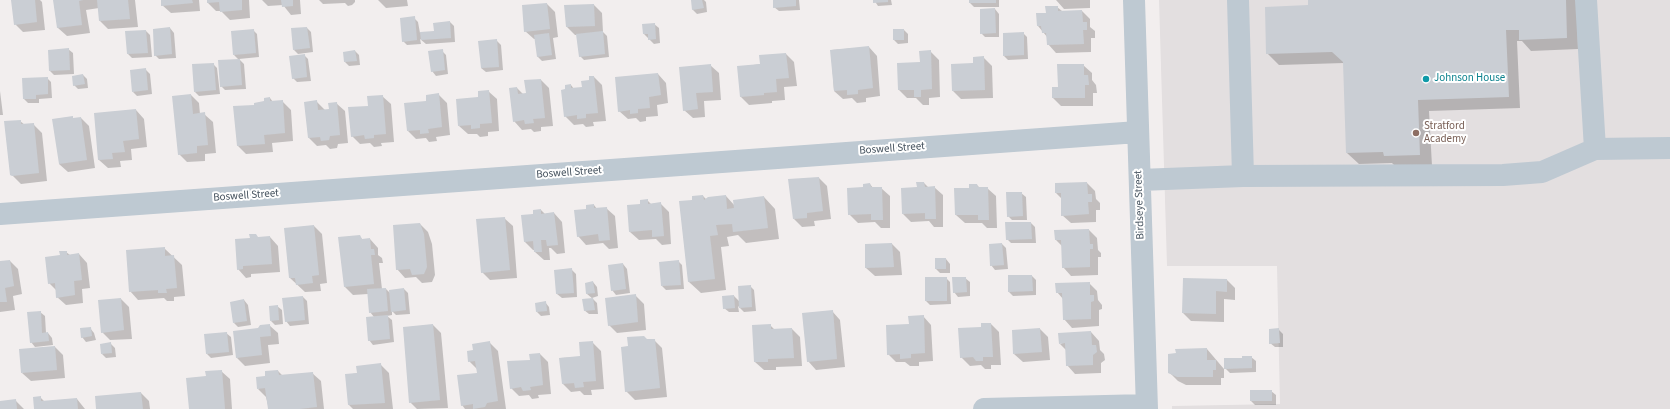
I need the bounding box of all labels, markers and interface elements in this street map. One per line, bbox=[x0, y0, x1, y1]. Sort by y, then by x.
place label: Johnson House bbox=[1434, 72, 1505, 86]
marker: Johnson House bbox=[1421, 74, 1431, 84]
place label: Stratford Academy bbox=[1424, 120, 1466, 146]
marker: Stratford Academy bbox=[1411, 128, 1421, 138]
street label: Boswell Street bbox=[859, 140, 925, 158]
street label: Boswell Street bbox=[536, 164, 602, 182]
street label: Birdseye Street bbox=[1132, 170, 1148, 240]
street label: Boswell Street bbox=[213, 187, 279, 205]

